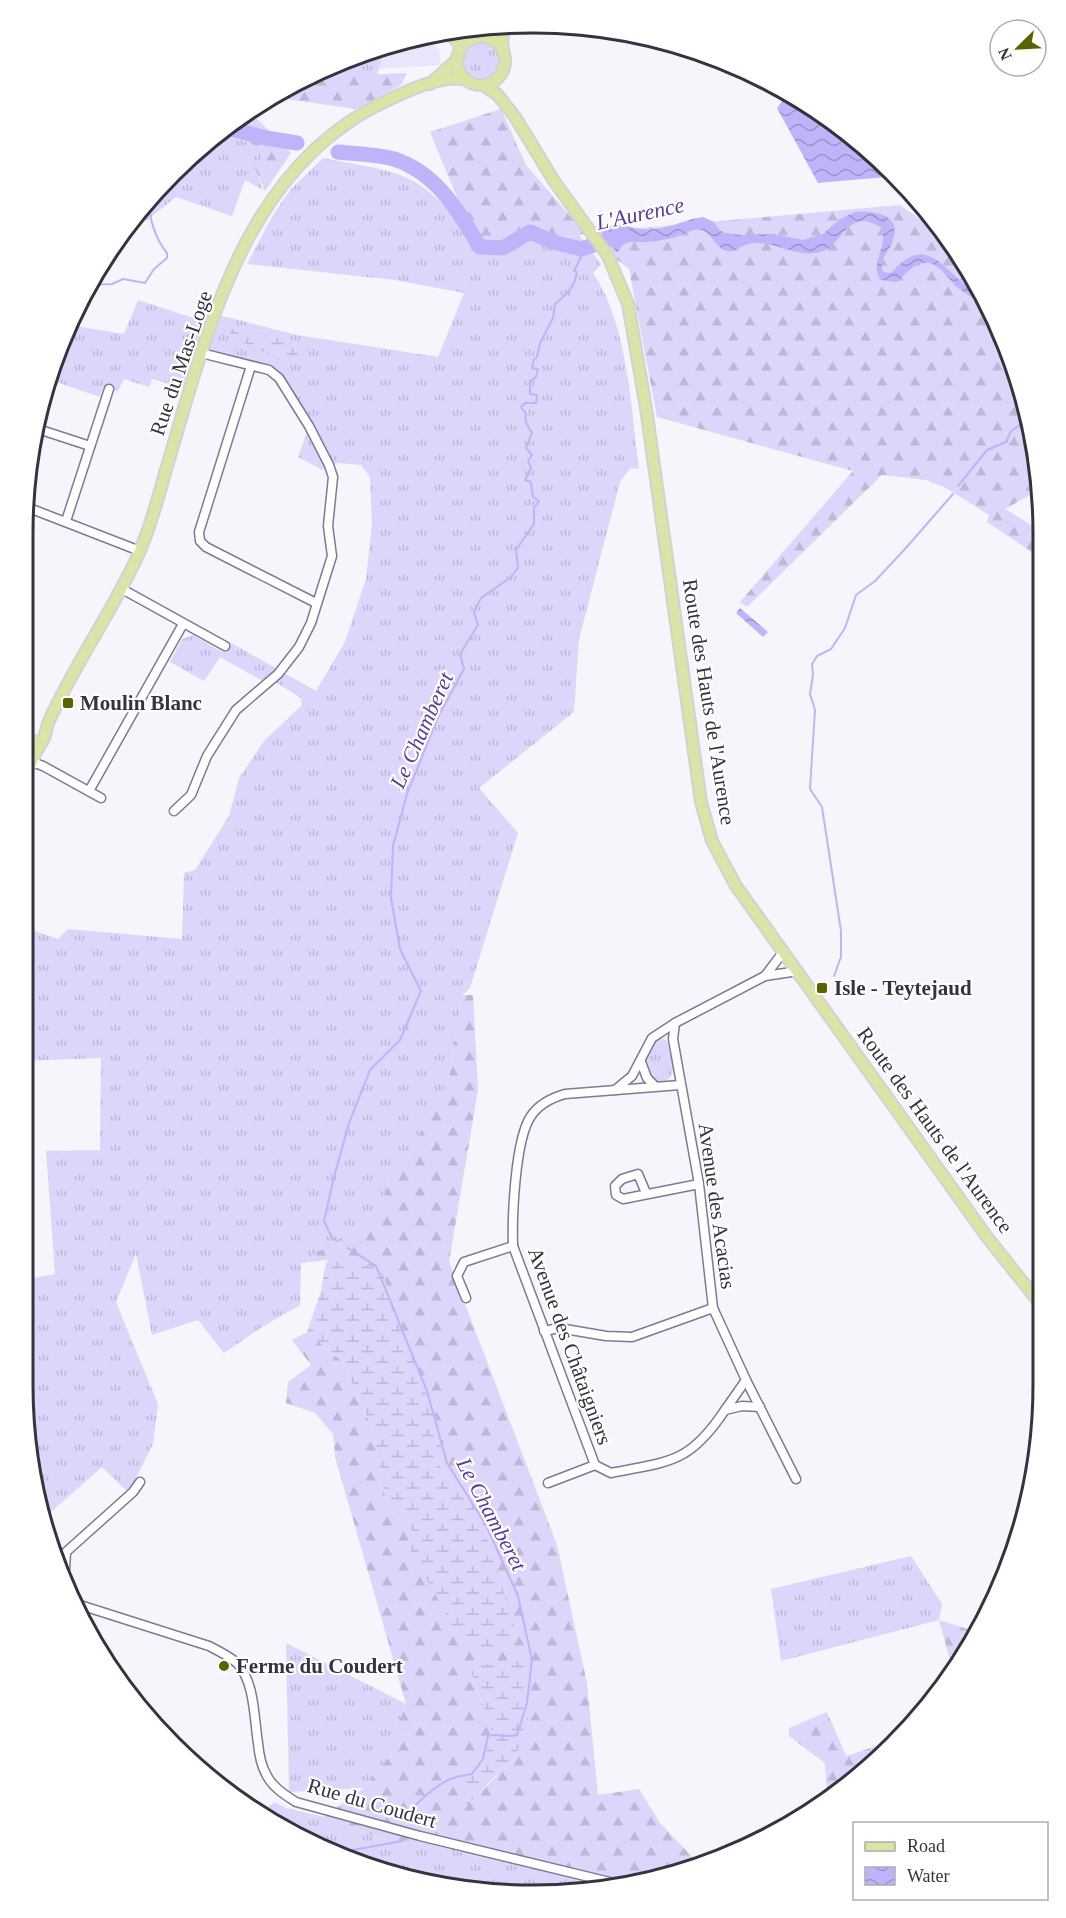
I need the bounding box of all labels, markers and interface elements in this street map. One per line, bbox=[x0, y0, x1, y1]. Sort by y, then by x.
north arrow bbox=[988, 18, 1048, 78]
text: N bbox=[994, 45, 1015, 63]
water label: L'Aurence bbox=[593, 192, 687, 235]
street label: Rue du Mas-Loge bbox=[145, 287, 217, 439]
street label: Route des Hauts de l'Aurence bbox=[678, 577, 740, 827]
water label: Le Chamberet bbox=[384, 667, 459, 793]
place label: Moulin Blanc bbox=[80, 691, 202, 715]
marker: Moulin Blanc bbox=[61, 696, 75, 710]
place label: Isle - Teytejaud bbox=[834, 976, 972, 1000]
marker: Isle - Teytejaud bbox=[815, 981, 829, 995]
street label: Route des Hauts de l'Aurence bbox=[852, 1022, 1018, 1238]
street label: Avenue des Acacias bbox=[693, 1121, 741, 1291]
street label: Avenue des Châtaigniers bbox=[523, 1244, 617, 1448]
water label: Le Chamberet bbox=[451, 1453, 532, 1576]
place label: Ferme du Coudert bbox=[236, 1654, 403, 1678]
marker: Ferme du Coudert bbox=[217, 1659, 231, 1673]
street label: Rue du Coudert bbox=[305, 1773, 439, 1833]
legend bbox=[853, 1822, 1048, 1900]
text: Road bbox=[907, 1836, 945, 1856]
text: Water bbox=[907, 1866, 950, 1886]

